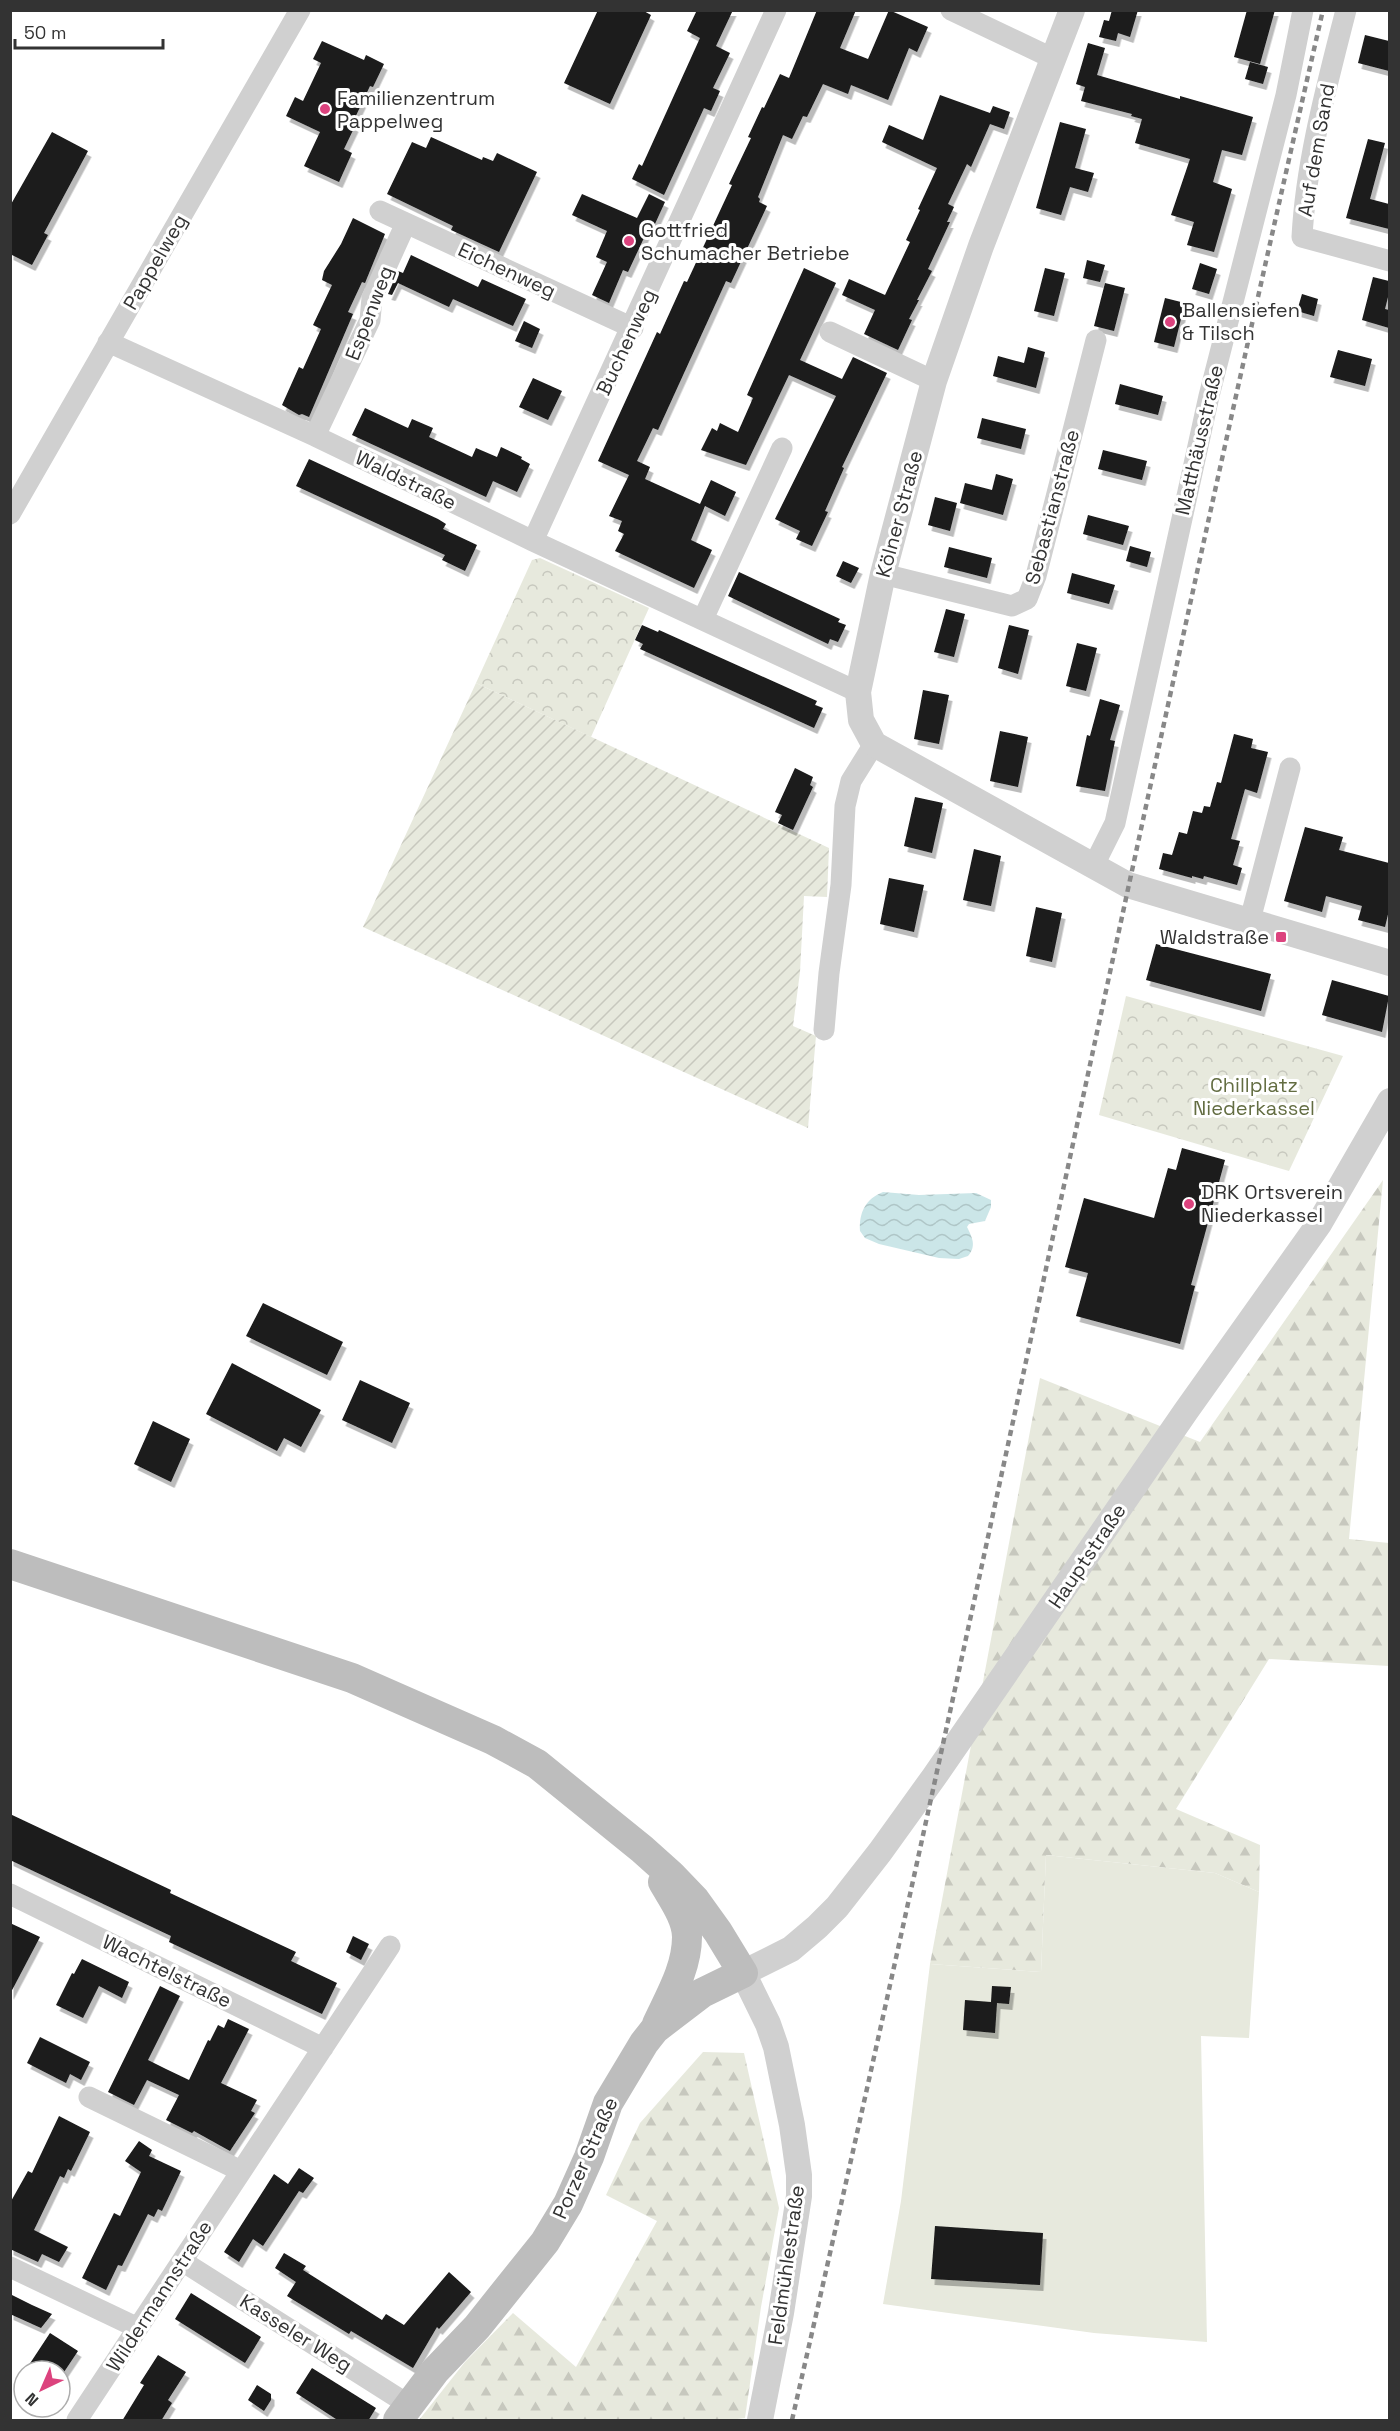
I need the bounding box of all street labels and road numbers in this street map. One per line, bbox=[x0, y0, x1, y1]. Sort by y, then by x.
street label: Auf dem Sand bbox=[1291, 81, 1341, 219]
street label: Pappelweg bbox=[117, 209, 193, 315]
street label: Eichenweg bbox=[454, 236, 560, 304]
street label: Espenweg bbox=[339, 262, 399, 364]
street label: Buchenweg bbox=[590, 285, 662, 399]
street label: Matthäusstraße bbox=[1169, 362, 1229, 518]
street label: Sebastianstraße bbox=[1019, 427, 1085, 587]
street label: Waldstraße bbox=[351, 444, 461, 516]
street label: Kölner Straße bbox=[870, 448, 928, 580]
street label: Hauptstraße bbox=[1042, 1499, 1132, 1613]
street label: Wachtelstraße bbox=[98, 1928, 236, 2014]
street label: Porzer Straße bbox=[547, 2093, 623, 2223]
street label: Feldmühlestraße bbox=[762, 2183, 810, 2347]
street label: Wildermannstraße bbox=[100, 2215, 218, 2377]
street label: Kasseler Weg bbox=[235, 2288, 357, 2378]

